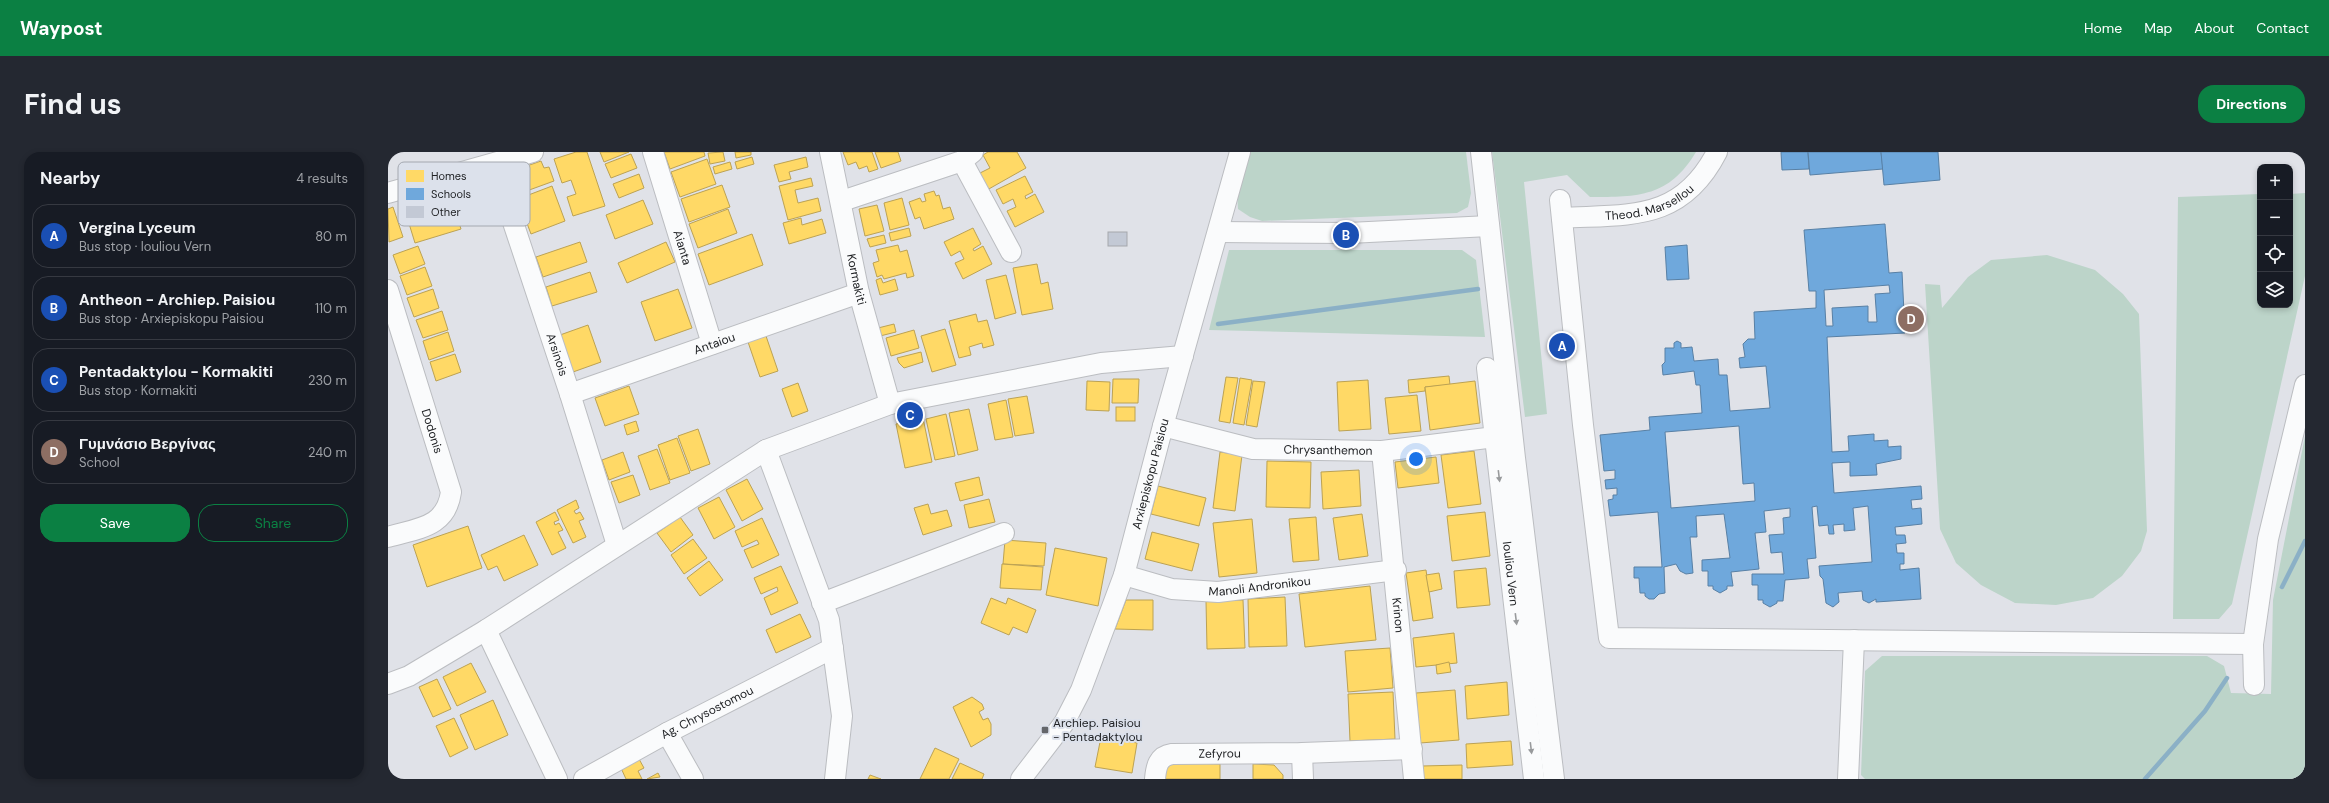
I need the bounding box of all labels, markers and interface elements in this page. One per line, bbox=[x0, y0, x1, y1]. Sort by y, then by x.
text: Waypost bbox=[20, 16, 103, 41]
text: Home bbox=[2084, 19, 2122, 37]
text: Map bbox=[2144, 19, 2172, 37]
text: About bbox=[2194, 19, 2234, 37]
text: Contact bbox=[2256, 19, 2309, 37]
button: Directions bbox=[2198, 85, 2305, 123]
text: Find us bbox=[24, 86, 122, 123]
legend bbox=[398, 162, 530, 226]
map controls bbox=[2257, 164, 2293, 308]
button: + bbox=[2257, 164, 2293, 200]
text: Nearby bbox=[40, 167, 100, 189]
text: Homes bbox=[431, 169, 467, 183]
text: 4 results bbox=[296, 170, 348, 187]
street label: Theod. Marsellou bbox=[1605, 181, 1697, 224]
text: Schools bbox=[431, 187, 471, 201]
button: − bbox=[2257, 200, 2293, 236]
text: Other bbox=[431, 205, 460, 219]
text: Vergina Lyceum bbox=[79, 218, 196, 238]
pin: B bbox=[1333, 220, 1359, 250]
text: A bbox=[49, 228, 59, 245]
text: 80 m bbox=[315, 228, 347, 245]
street label: Aianta bbox=[670, 228, 695, 267]
button: locate bbox=[2257, 236, 2293, 272]
text: Bus stop · Iouliou Vern bbox=[79, 238, 211, 255]
street label: Kormakiti bbox=[843, 252, 870, 307]
button: layers bbox=[2257, 272, 2293, 308]
text: Antheon - Archiep. Paisiou bbox=[79, 290, 275, 310]
text: B bbox=[50, 300, 58, 317]
text: 110 m bbox=[315, 300, 347, 317]
pin: D bbox=[1898, 304, 1924, 334]
text: Bus stop · Arxiepiskopu Paisiou bbox=[79, 310, 264, 327]
street label: Antaiou bbox=[691, 329, 737, 358]
street label: Arsinois bbox=[542, 331, 572, 378]
pin: A bbox=[1549, 331, 1575, 361]
text: Pentadaktylou - Kormakiti bbox=[79, 362, 273, 382]
text: C bbox=[49, 372, 59, 389]
text: 230 m bbox=[308, 372, 347, 389]
text: Bus stop · Kormakiti bbox=[79, 382, 197, 399]
pin: C bbox=[897, 400, 923, 430]
street label: Dodonis bbox=[418, 407, 447, 456]
street label: Arxiepiskopu Paisiou bbox=[1128, 417, 1173, 531]
text: Γυμνάσιο Βεργίνας bbox=[79, 434, 216, 454]
street label: Chrysanthemon bbox=[1284, 441, 1373, 459]
text: D bbox=[49, 444, 59, 461]
text: 240 m bbox=[308, 444, 347, 461]
your location bbox=[1406, 449, 1426, 469]
text: School bbox=[79, 454, 120, 471]
one-way arrow bbox=[1496, 470, 1502, 482]
button: Save bbox=[40, 504, 190, 542]
button: Share bbox=[198, 504, 348, 542]
street label: Iouliou Vern bbox=[1499, 540, 1522, 607]
street label: Manoli Andronikou bbox=[1208, 573, 1312, 600]
street label: Krinon bbox=[1388, 597, 1408, 634]
one-way arrow bbox=[1512, 613, 1519, 625]
street label: Ag. Chrysostomou bbox=[658, 682, 756, 743]
place label: Archiep. Paisiou - Pentadaktylou bbox=[1053, 715, 1143, 745]
marker: Archiep. Paisiou - Pentadaktylou bbox=[1040, 725, 1050, 735]
one-way arrow bbox=[1527, 742, 1534, 754]
street label: Zefyrou bbox=[1198, 745, 1241, 762]

